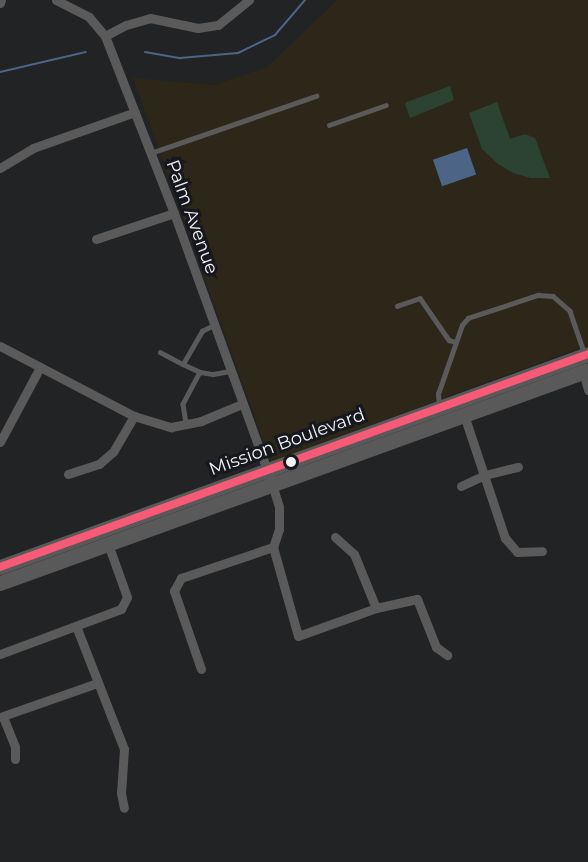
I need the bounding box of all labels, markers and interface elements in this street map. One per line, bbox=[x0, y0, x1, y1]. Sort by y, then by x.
street label: Palm Avenue bbox=[161, 157, 223, 277]
street label: Mission Boulevard bbox=[206, 404, 368, 480]
unlabelled marker bbox=[285, 456, 297, 468]

